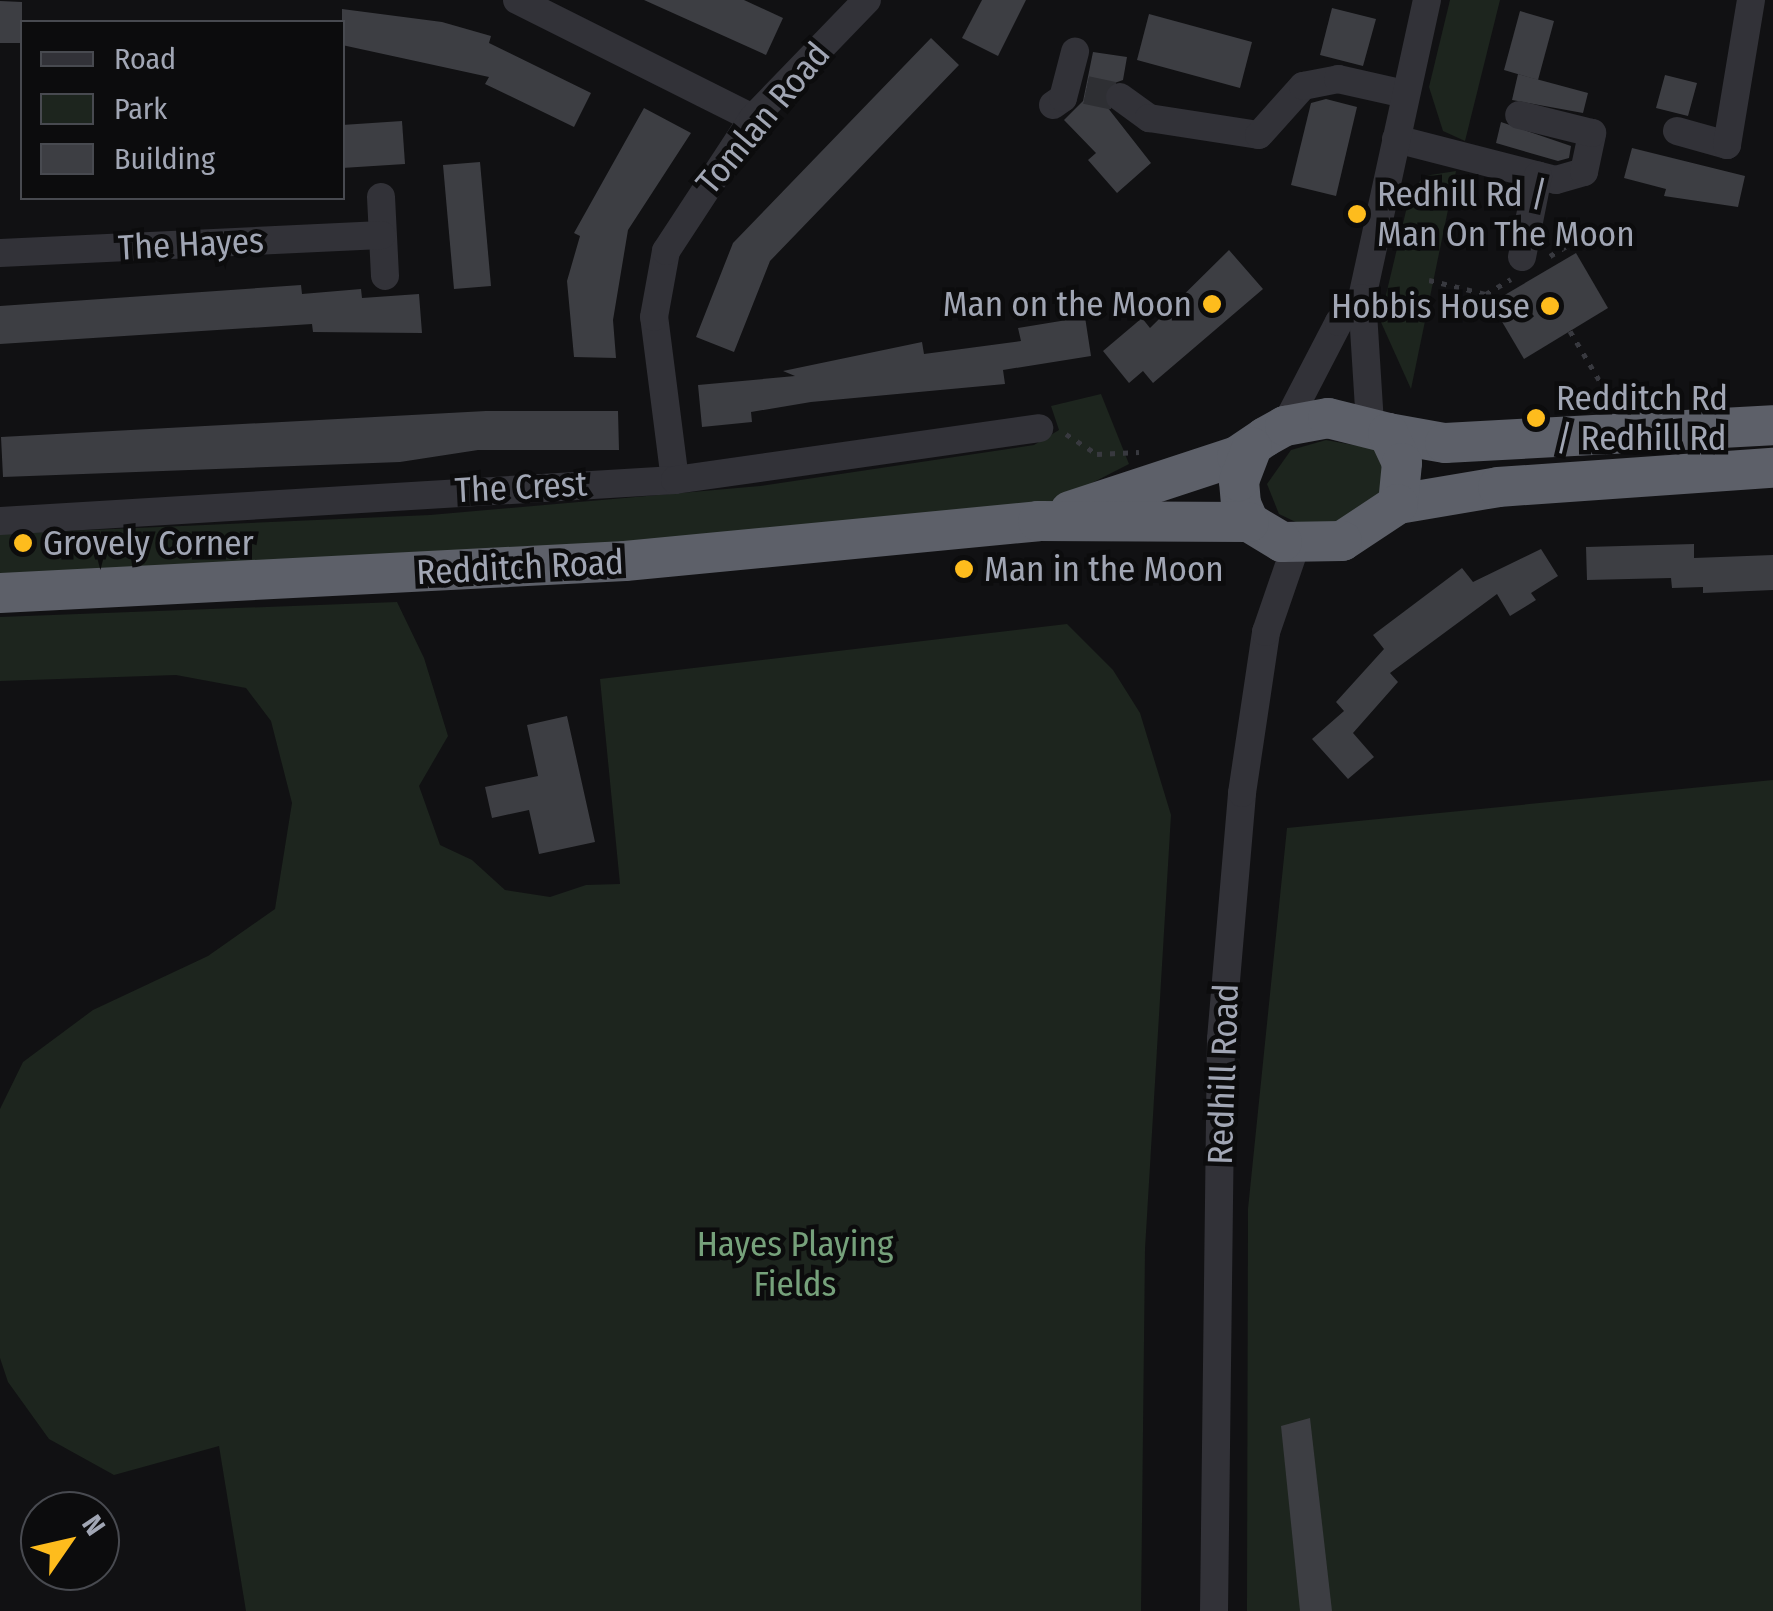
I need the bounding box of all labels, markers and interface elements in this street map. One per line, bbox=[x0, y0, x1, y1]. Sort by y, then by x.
legend bbox=[20, 20, 345, 200]
street label: Tomlan Road bbox=[687, 34, 839, 202]
text: Road bbox=[114, 41, 176, 77]
text: Park bbox=[114, 91, 167, 127]
text: Building bbox=[114, 141, 215, 177]
place label: Redhill Rd / Man On The Moon bbox=[1377, 173, 1635, 255]
marker: Redhill Rd / Man On The Moon bbox=[1346, 203, 1368, 225]
street label: The Hayes bbox=[117, 219, 265, 269]
place label: Man on the Moon bbox=[943, 283, 1192, 325]
place label: Hobbis House bbox=[1331, 285, 1530, 327]
marker: Man on the Moon bbox=[1201, 293, 1223, 315]
marker: Hobbis House bbox=[1539, 295, 1561, 317]
place label: Redditch Rd / Redhill Rd bbox=[1556, 377, 1728, 459]
marker: Redditch Rd / Redhill Rd bbox=[1525, 407, 1547, 429]
street label: The Crest bbox=[454, 463, 588, 511]
place label: Grovely Corner bbox=[43, 522, 254, 564]
marker: Grovely Corner bbox=[12, 532, 34, 554]
street label: Redditch Road bbox=[415, 541, 625, 593]
place label: Man in the Moon bbox=[984, 548, 1224, 590]
marker: Man in the Moon bbox=[953, 558, 975, 580]
street label: Redhill Road bbox=[1199, 983, 1247, 1165]
park label: Hayes Playing Fields bbox=[697, 1223, 893, 1305]
north arrow bbox=[20, 1491, 120, 1591]
text: N bbox=[75, 1509, 112, 1541]

